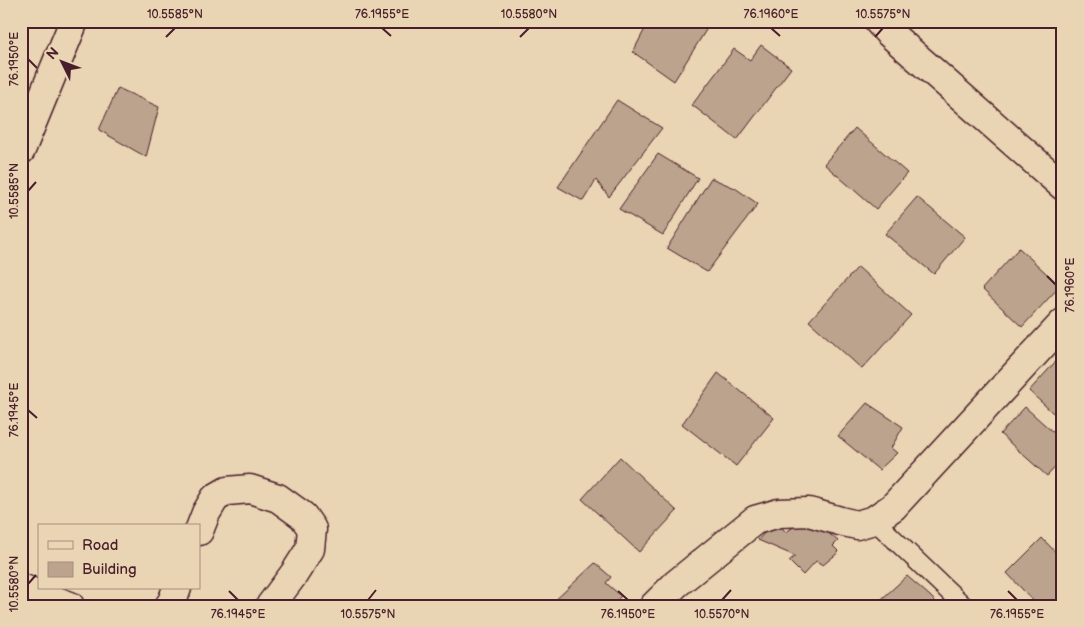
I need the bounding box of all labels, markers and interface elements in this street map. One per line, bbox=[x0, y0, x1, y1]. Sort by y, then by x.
text: 10.5585°N bbox=[147, 7, 203, 22]
text: 76.1955°E bbox=[355, 7, 409, 22]
text: 10.5580°N bbox=[501, 7, 557, 22]
text: 76.1960°E bbox=[744, 7, 799, 22]
text: 10.5575°N bbox=[856, 7, 910, 22]
text: 76.1950°E bbox=[7, 32, 22, 86]
north arrow bbox=[38, 38, 88, 88]
text: N bbox=[43, 44, 63, 63]
text: 10.5585°N bbox=[7, 163, 22, 219]
text: 76.1960°E bbox=[1063, 257, 1078, 312]
text: 76.1945°E bbox=[7, 383, 22, 437]
legend bbox=[38, 524, 200, 590]
text: Road bbox=[82, 536, 118, 555]
text: 10.5580°N bbox=[7, 556, 22, 612]
text: Building bbox=[82, 560, 137, 579]
text: 76.1945°E bbox=[211, 607, 265, 622]
text: 10.5575°N bbox=[341, 607, 395, 622]
text: 76.1950°E bbox=[601, 607, 655, 622]
text: 10.5570°N bbox=[694, 607, 750, 622]
text: 76.1955°E bbox=[990, 607, 1044, 622]

